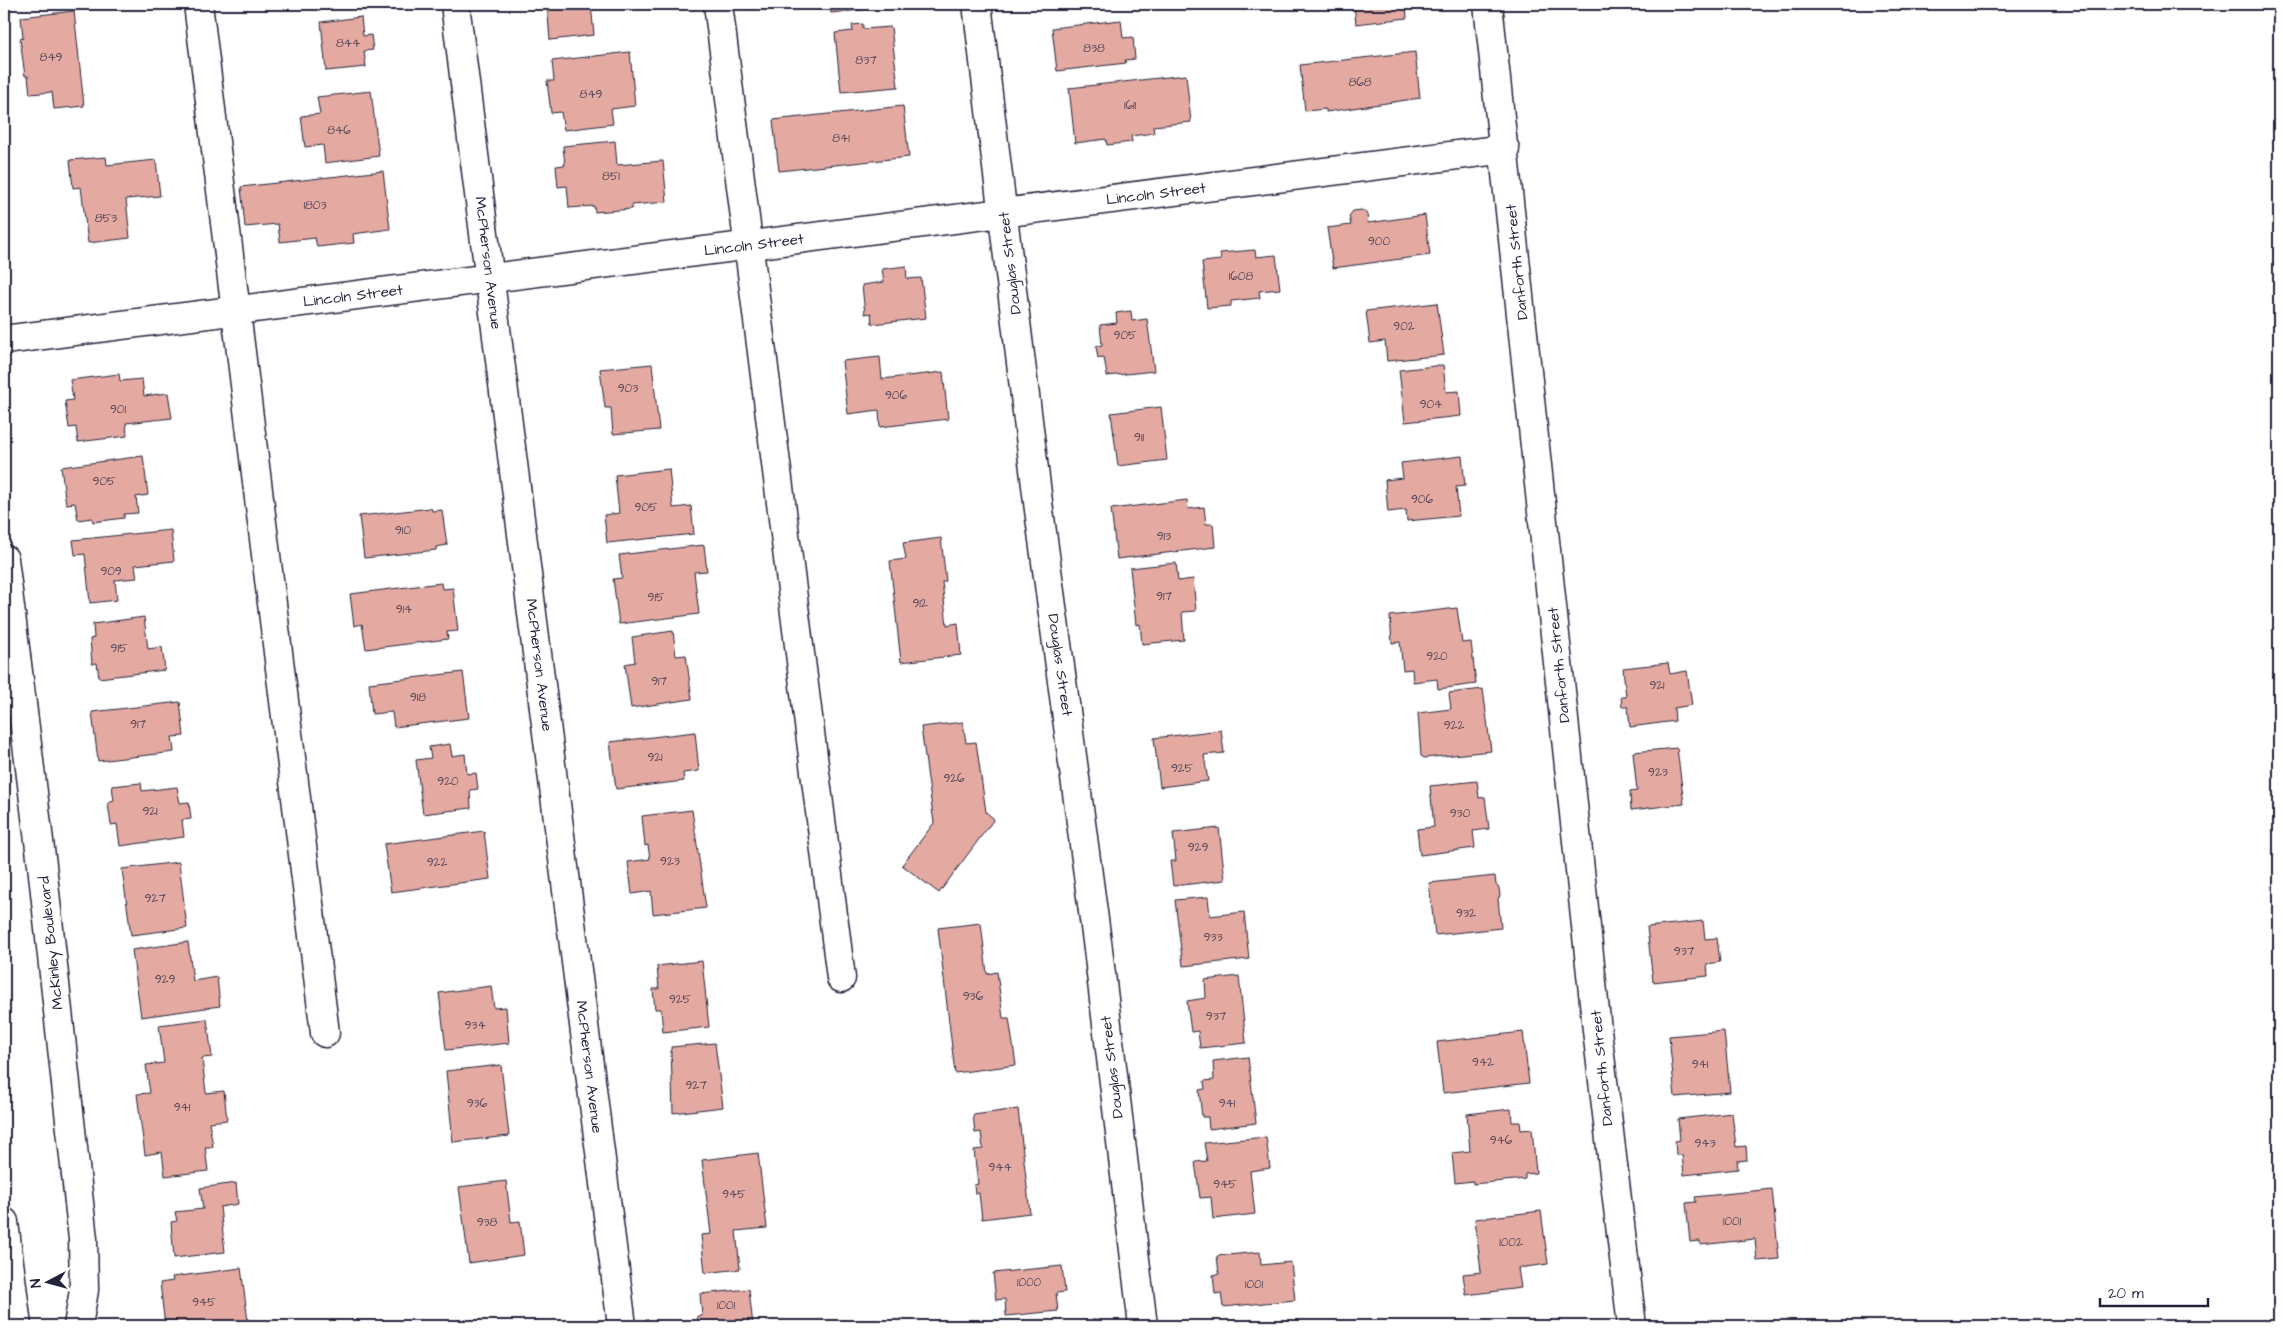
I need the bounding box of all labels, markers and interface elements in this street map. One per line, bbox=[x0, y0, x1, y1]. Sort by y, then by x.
house number: 844 bbox=[336, 35, 360, 52]
house number: 838 bbox=[1083, 40, 1105, 57]
house number: 849 bbox=[40, 49, 63, 66]
house number: 837 bbox=[855, 52, 877, 69]
house number: 868 bbox=[1348, 74, 1372, 91]
house number: 849 bbox=[580, 86, 603, 103]
house number: 1611 bbox=[1124, 97, 1137, 114]
house number: 846 bbox=[327, 122, 351, 139]
house number: 841 bbox=[832, 130, 850, 147]
house number: 851 bbox=[602, 168, 620, 185]
street label: Lincoln Street bbox=[1105, 177, 1207, 211]
street label: McPherson Avenue bbox=[469, 195, 507, 331]
house number: 1803 bbox=[304, 197, 327, 214]
street label: Danforth Street bbox=[1500, 203, 1534, 321]
house number: 853 bbox=[95, 210, 117, 227]
street label: Douglas Street bbox=[993, 210, 1028, 316]
street label: Lincoln Street bbox=[703, 228, 805, 262]
house number: 900 bbox=[1368, 233, 1390, 250]
house number: 1608 bbox=[1229, 268, 1253, 285]
street label: Lincoln Street bbox=[302, 279, 404, 313]
house number: 902 bbox=[1393, 318, 1415, 335]
house number: 905 bbox=[1114, 327, 1137, 344]
house number: 903 bbox=[618, 380, 638, 397]
house number: 906 bbox=[885, 387, 907, 404]
house number: 904 bbox=[1420, 396, 1442, 413]
house number: 901 bbox=[110, 401, 126, 418]
house number: 911 bbox=[1134, 429, 1144, 446]
house number: 905 bbox=[93, 473, 116, 490]
house number: 906 bbox=[1411, 491, 1433, 508]
house number: 905 bbox=[635, 499, 658, 516]
house number: 910 bbox=[395, 522, 411, 539]
house number: 913 bbox=[1157, 528, 1171, 545]
house number: 909 bbox=[100, 563, 122, 580]
house number: 917 bbox=[1156, 588, 1172, 605]
house number: 915 bbox=[648, 589, 665, 606]
house number: 912 bbox=[912, 595, 928, 612]
street label: McPherson Avenue bbox=[520, 597, 558, 733]
house number: 914 bbox=[396, 601, 412, 618]
street label: Danforth Street bbox=[1542, 606, 1576, 724]
street label: Douglas Street bbox=[1041, 612, 1078, 718]
house number: 915 bbox=[111, 640, 128, 657]
house number: 920 bbox=[1426, 648, 1448, 665]
house number: 917 bbox=[651, 673, 667, 690]
house number: 921 bbox=[1649, 677, 1665, 694]
house number: 918 bbox=[410, 689, 426, 706]
house number: 917 bbox=[130, 716, 146, 733]
house number: 922 bbox=[1444, 717, 1464, 734]
house number: 921 bbox=[647, 749, 663, 766]
house number: 925 bbox=[1171, 760, 1194, 777]
house number: 923 bbox=[1648, 764, 1668, 781]
house number: 926 bbox=[943, 770, 965, 787]
house number: 920 bbox=[437, 773, 459, 790]
house number: 921 bbox=[142, 803, 158, 820]
house number: 930 bbox=[1450, 805, 1471, 822]
house number: 929 bbox=[1188, 839, 1208, 856]
house number: 923 bbox=[660, 853, 680, 870]
house number: 922 bbox=[427, 854, 447, 871]
street label: McKinley Boulevard bbox=[34, 875, 69, 1011]
house number: 927 bbox=[144, 890, 166, 907]
house number: 932 bbox=[1456, 905, 1476, 922]
house number: 933 bbox=[1203, 929, 1223, 946]
house number: 937 bbox=[1674, 943, 1695, 960]
house number: 929 bbox=[155, 971, 175, 988]
house number: 936 bbox=[963, 988, 984, 1005]
house number: 925 bbox=[669, 991, 692, 1008]
street label: McPherson Avenue bbox=[570, 999, 608, 1135]
house number: 937 bbox=[1206, 1008, 1227, 1025]
street label: Danforth Street bbox=[1585, 1009, 1619, 1127]
street label: Douglas Street bbox=[1095, 1014, 1130, 1120]
house number: 934 bbox=[464, 1017, 486, 1034]
house number: 942 bbox=[1472, 1054, 1494, 1071]
house number: 941 bbox=[1692, 1056, 1709, 1073]
house number: 927 bbox=[685, 1077, 707, 1094]
house number: 936 bbox=[467, 1095, 488, 1112]
house number: 941 bbox=[1219, 1095, 1236, 1112]
house number: 941 bbox=[174, 1099, 191, 1116]
house number: 946 bbox=[1490, 1132, 1513, 1149]
house number: 943 bbox=[1694, 1135, 1716, 1152]
house number: 944 bbox=[988, 1159, 1012, 1176]
house number: 945 bbox=[1213, 1176, 1237, 1193]
house number: 945 bbox=[722, 1186, 746, 1203]
house number: 1001 bbox=[1723, 1213, 1742, 1230]
house number: 938 bbox=[477, 1214, 498, 1231]
house number: 1002 bbox=[1499, 1234, 1523, 1251]
north arrow bbox=[22, 1258, 72, 1308]
house number: 1000 bbox=[1017, 1274, 1042, 1291]
scale bar bbox=[2100, 1275, 2208, 1307]
house number: 1001 bbox=[1245, 1276, 1264, 1293]
text: N bbox=[26, 1278, 46, 1289]
text: 20 m bbox=[2108, 1283, 2144, 1304]
house number: 945 bbox=[192, 1294, 216, 1311]
house number: 1001 bbox=[717, 1297, 736, 1314]

